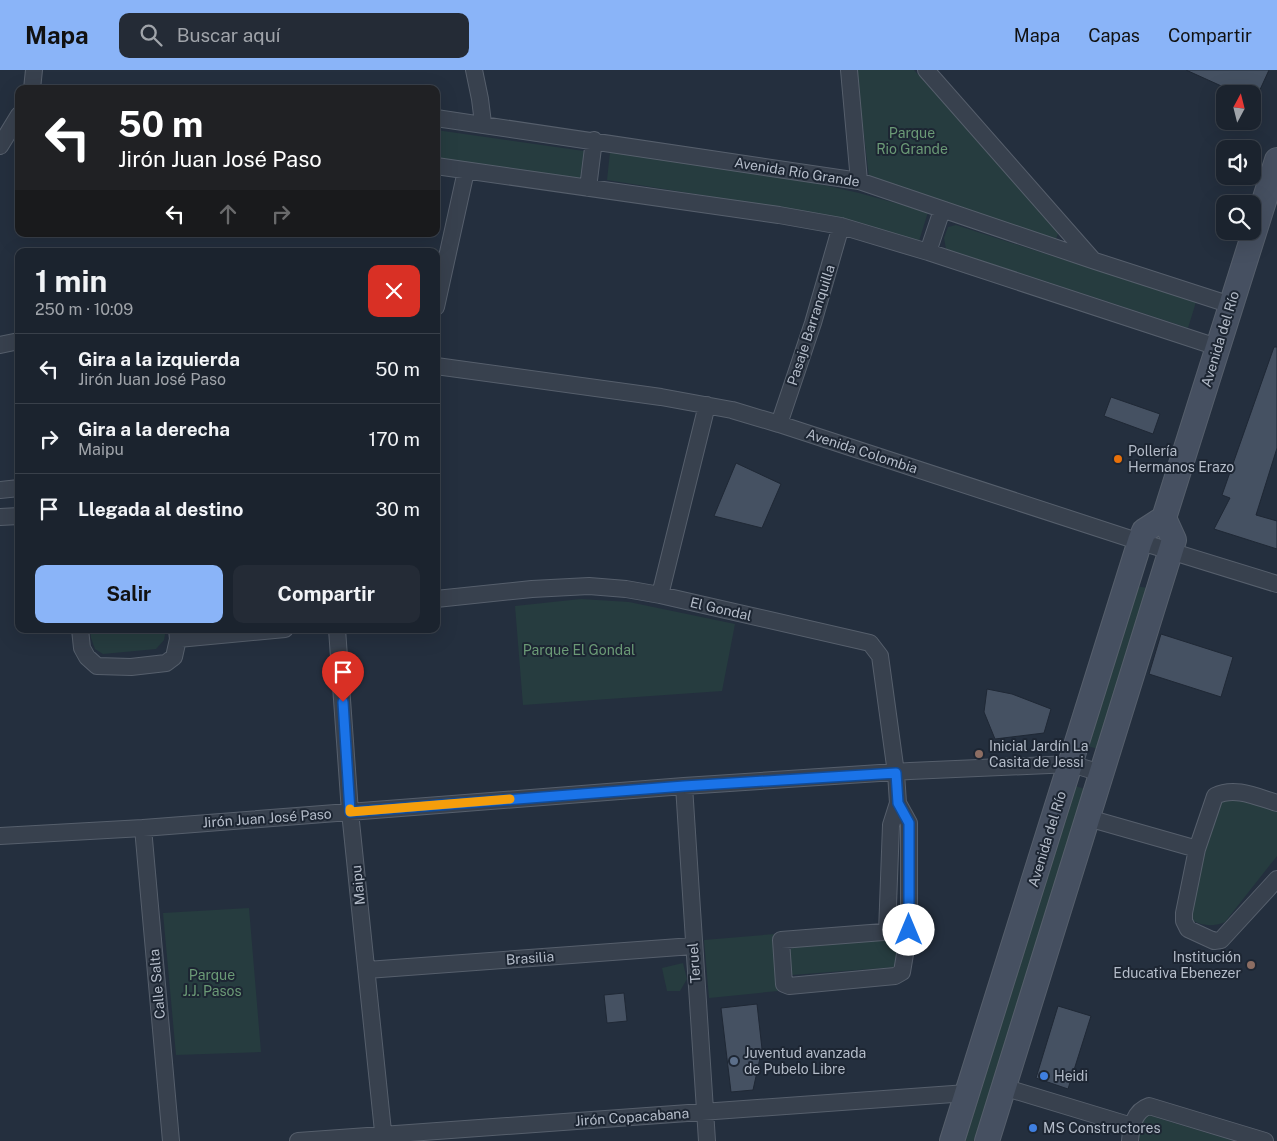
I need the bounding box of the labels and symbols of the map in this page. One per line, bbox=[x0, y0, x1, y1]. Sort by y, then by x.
north arrow bbox=[1216, 85, 1261, 130]
park label: Parque Rio Grande bbox=[876, 125, 948, 157]
street label: Avenida Río Grande bbox=[733, 154, 861, 190]
street label: Pasaje Barranquilla bbox=[784, 263, 838, 387]
street label: Avenida del Río bbox=[1198, 289, 1242, 389]
street label: Avenida Colombia bbox=[804, 425, 920, 477]
place label: Pollería Hermanos Erazo bbox=[1128, 443, 1234, 475]
marker: Pollería Hermanos Erazo bbox=[1112, 453, 1124, 465]
street label: El Gondal bbox=[689, 594, 753, 624]
park label: Parque El Gondal bbox=[523, 642, 635, 658]
pin bbox=[322, 651, 364, 702]
place label: Inicial Jardín La Casita de Jessi bbox=[989, 738, 1088, 770]
marker: Inicial Jardín La Casita de Jessi bbox=[973, 748, 985, 760]
street label: Avenida del Río bbox=[1025, 789, 1069, 889]
street label: Jirón Juan José Paso bbox=[202, 805, 332, 831]
street label: Maipu bbox=[348, 864, 368, 906]
position arrow bbox=[882, 903, 934, 955]
street label: Teruel bbox=[685, 942, 703, 984]
street label: Calle Salta bbox=[146, 948, 168, 1020]
street label: Brasilia bbox=[505, 948, 555, 968]
place label: Institución Educativa Ebenezer bbox=[1113, 949, 1241, 981]
marker: Institución Educativa Ebenezer bbox=[1245, 959, 1257, 971]
park label: Parque J.J. Pasos bbox=[183, 967, 241, 999]
place label: Juventud avanzada de Pubelo Libre bbox=[744, 1045, 866, 1077]
marker: Juventud avanzada de Pubelo Libre bbox=[728, 1055, 740, 1067]
place label: Heidi bbox=[1054, 1068, 1088, 1084]
marker: Heidi bbox=[1038, 1070, 1050, 1082]
street label: Jirón Copacabana bbox=[574, 1105, 690, 1129]
place label: MS Constructores bbox=[1043, 1120, 1160, 1136]
marker: MS Constructores bbox=[1027, 1122, 1039, 1134]

